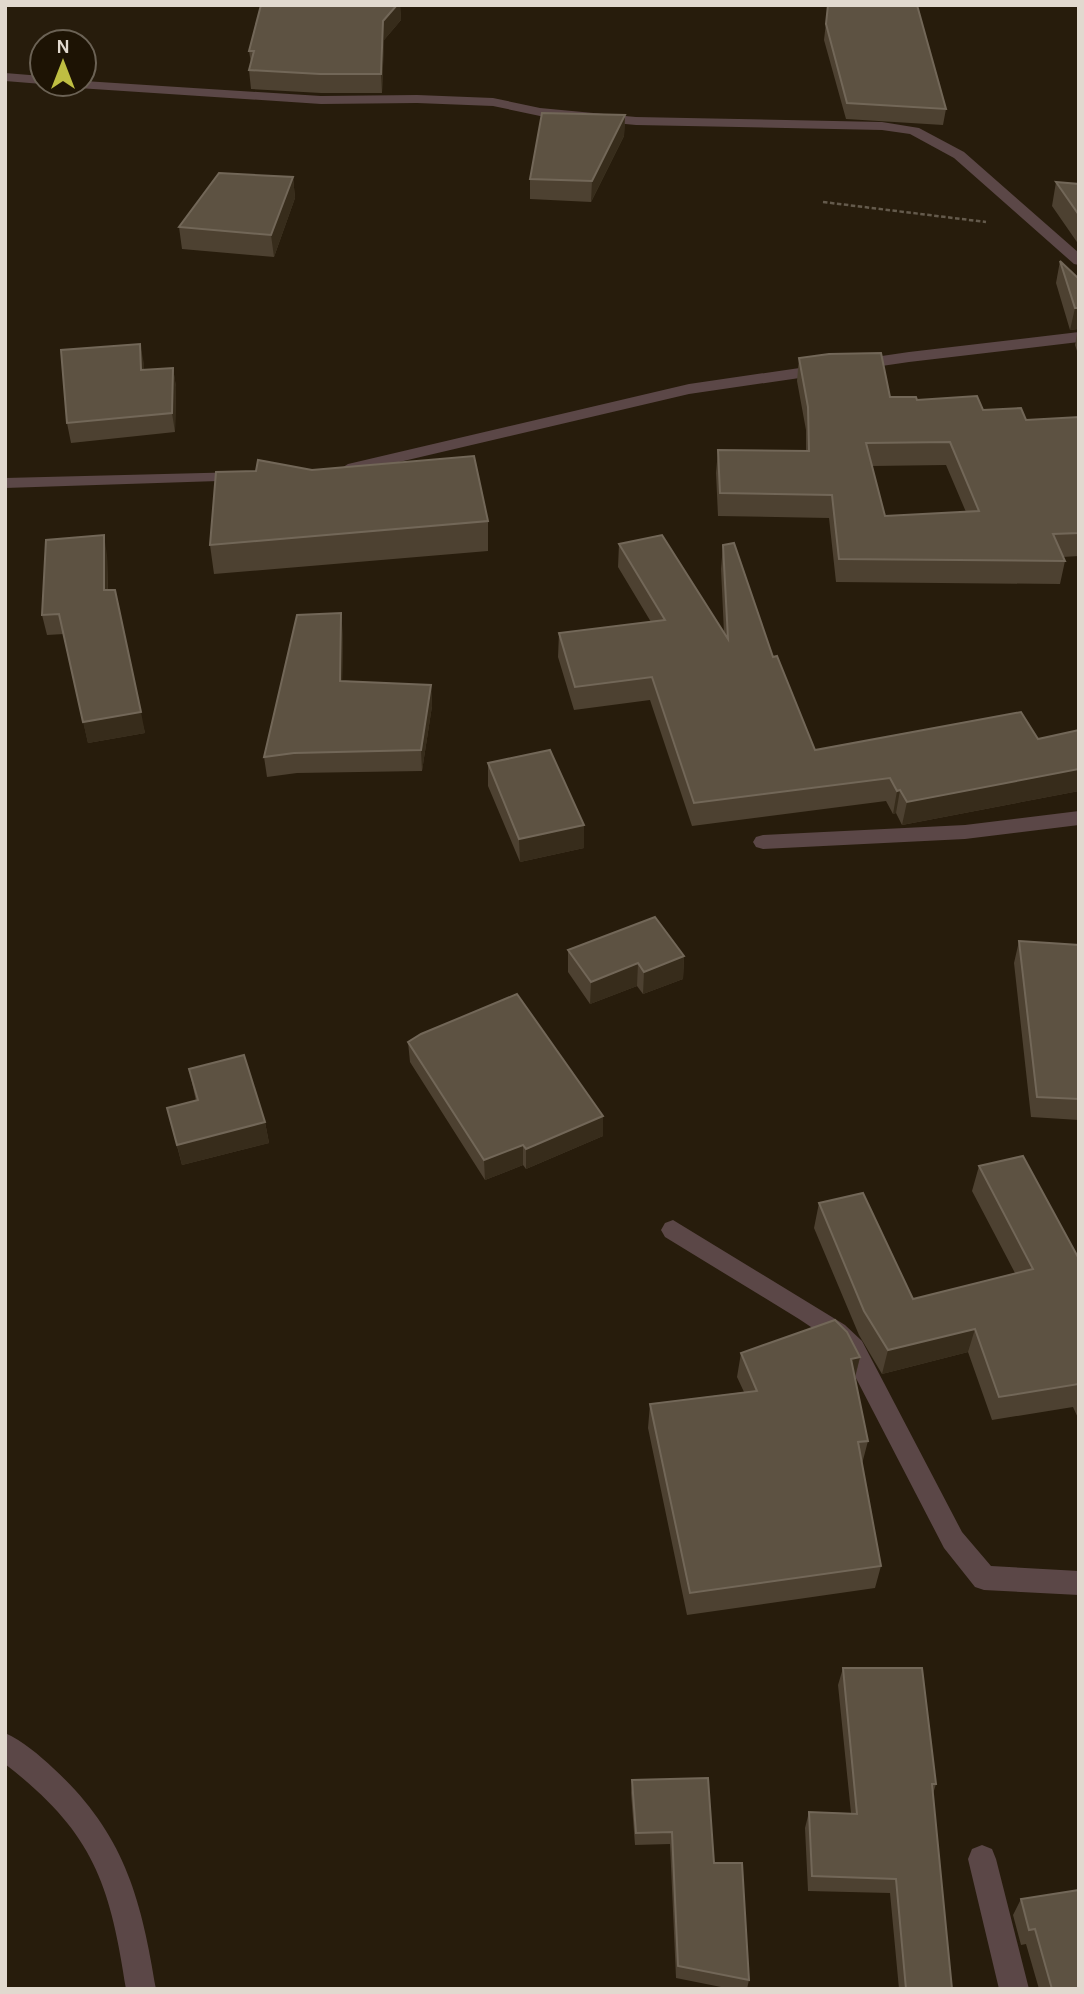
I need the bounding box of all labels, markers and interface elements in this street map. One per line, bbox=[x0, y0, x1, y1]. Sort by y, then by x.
north arrow bbox=[28, 28, 98, 98]
text: N bbox=[56, 36, 70, 58]

